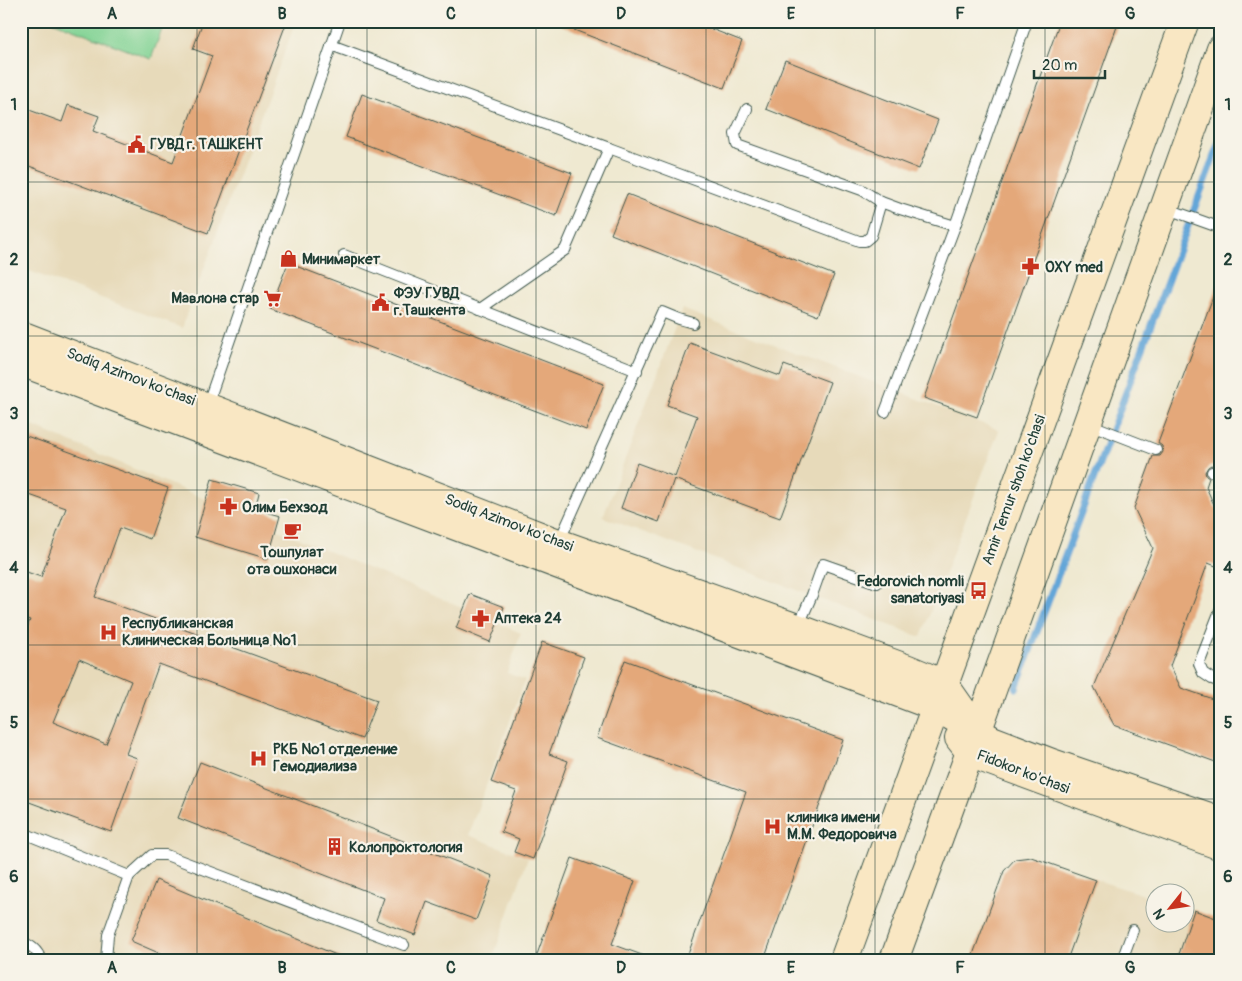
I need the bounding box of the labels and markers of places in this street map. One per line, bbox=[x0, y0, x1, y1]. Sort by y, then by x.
public building icon: ГУВД г. ТАШКЕНТ bbox=[126, 134, 146, 154]
place label: ГУВД г. ТАШКЕНТ bbox=[150, 135, 264, 154]
shop icon: Минимаркет bbox=[278, 249, 298, 269]
place label: Минимаркет bbox=[302, 250, 381, 269]
pharmacy icon: OXY med bbox=[1021, 257, 1041, 277]
place label: OXY med bbox=[1045, 258, 1103, 277]
place label: ФЭУ ГУВД г.Ташкента bbox=[393, 284, 465, 320]
supermarket icon: Мавлона стар bbox=[263, 288, 283, 308]
place label: Мавлона стар bbox=[171, 289, 259, 308]
public building icon: ФЭУ ГУВД г.Ташкента bbox=[370, 292, 390, 312]
pharmacy icon: Олим Бехзод bbox=[218, 497, 238, 517]
place label: Олим Бехзод bbox=[242, 498, 328, 517]
cafe icon: Тошпулат ота ошхонаси bbox=[282, 521, 302, 541]
place label: Тошпулат ота ошхонаси bbox=[247, 543, 337, 579]
place label: Fedorovich nomli sanatoriyasi bbox=[857, 572, 964, 608]
bus stop icon: Fedorovich nomli sanatoriyasi bbox=[968, 580, 988, 600]
pharmacy icon: Аптека 24 bbox=[470, 608, 490, 628]
place label: Аптека 24 bbox=[494, 609, 562, 628]
place label: Республиканская Клиническая Больница №1 bbox=[122, 614, 297, 650]
hospital icon: Республиканская Клиническая Больница №1 bbox=[98, 622, 118, 642]
place label: РКБ №1 отделение Гемодиализа bbox=[273, 740, 398, 776]
hospital icon: РКБ №1 отделение Гемодиализа bbox=[249, 748, 269, 768]
place label: клиника имени М.М. Федоровича bbox=[787, 808, 897, 844]
hospital icon: клиника имени М.М. Федоровича bbox=[763, 816, 783, 836]
building icon: Колопроктология bbox=[325, 837, 345, 857]
place label: Колопроктология bbox=[349, 838, 463, 857]

